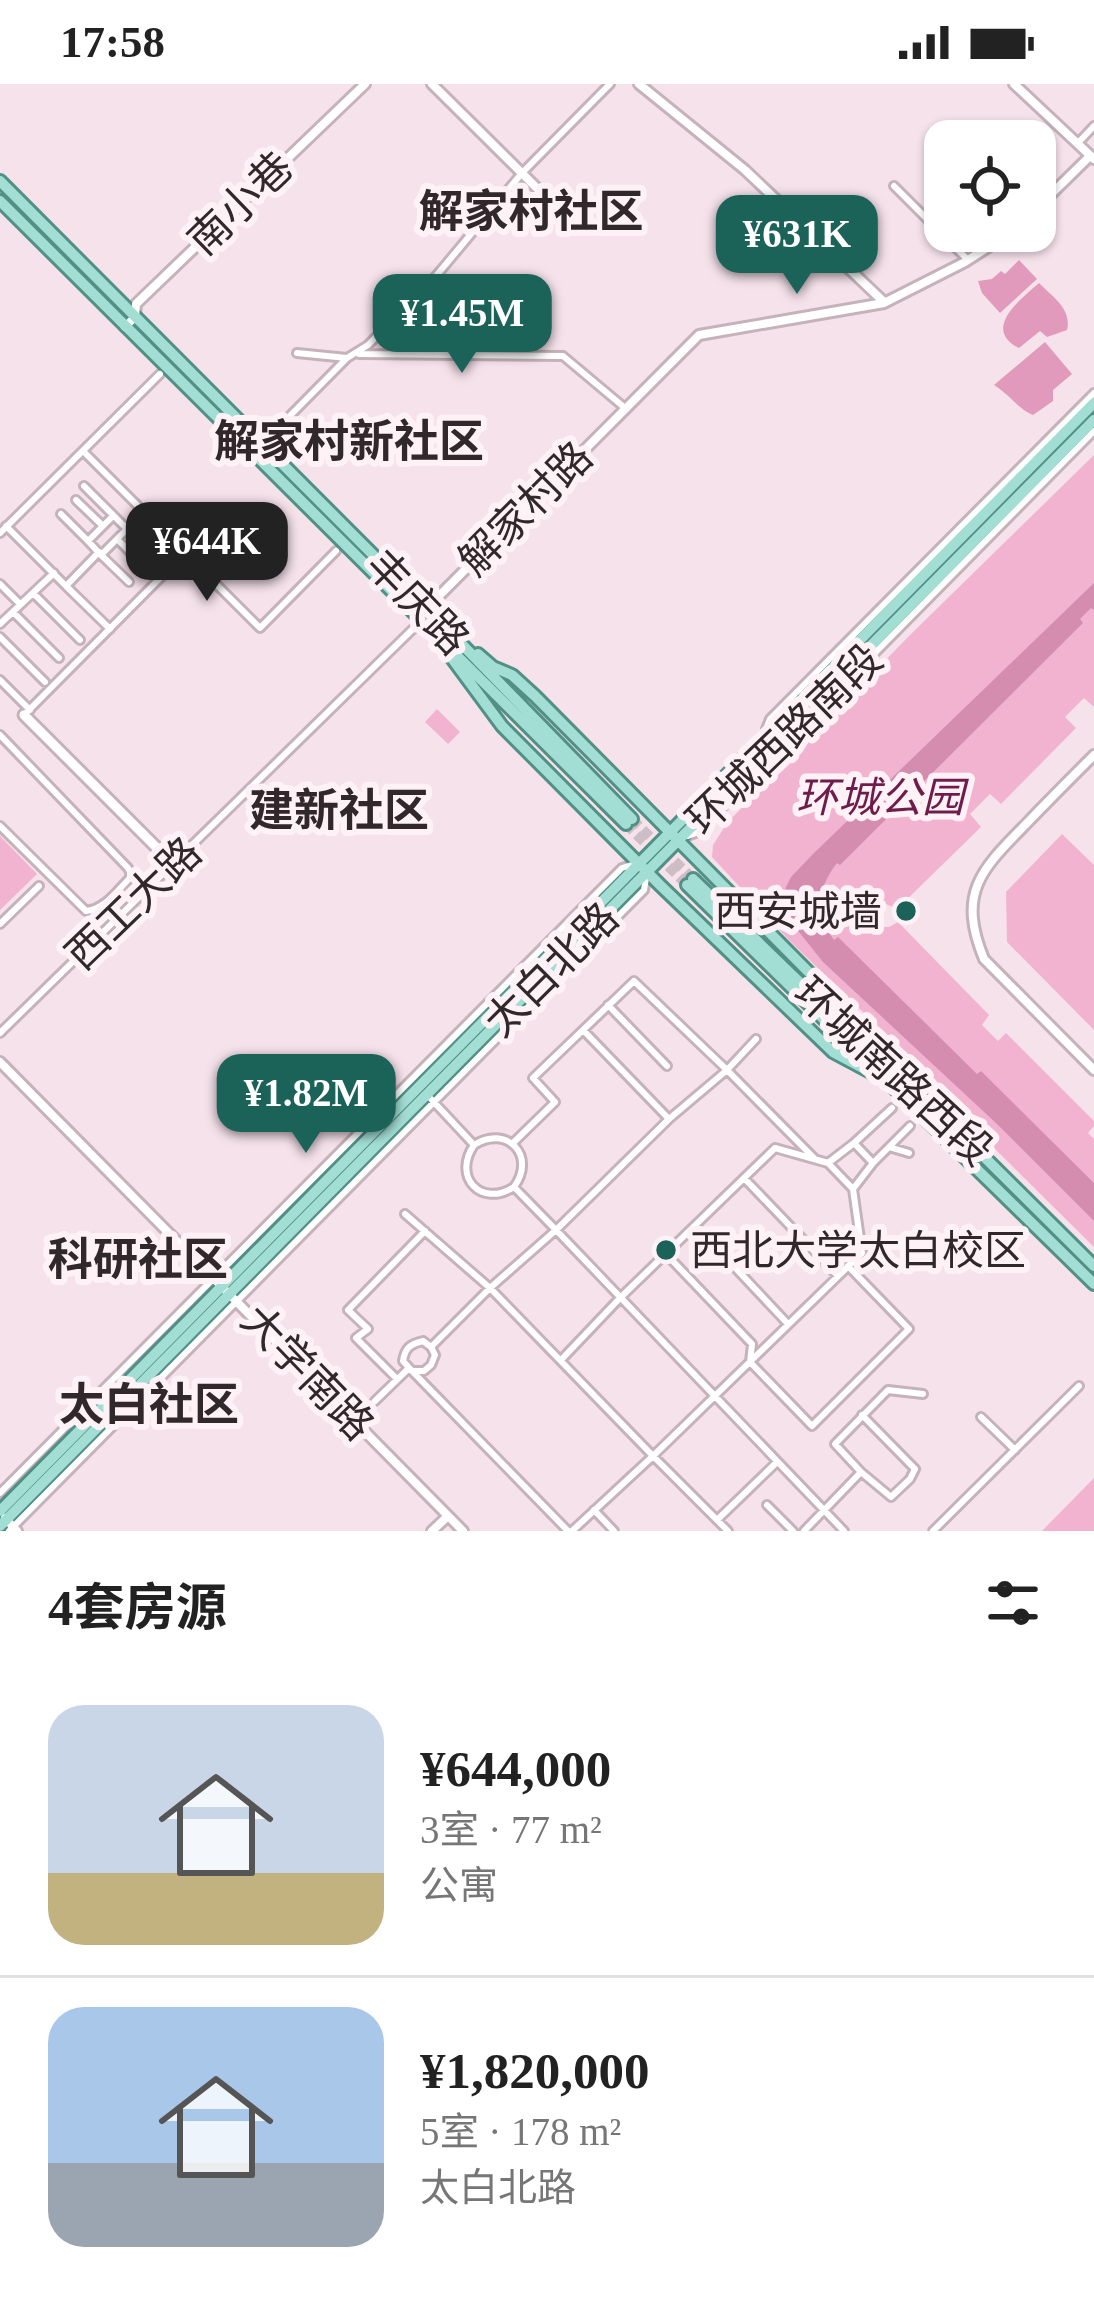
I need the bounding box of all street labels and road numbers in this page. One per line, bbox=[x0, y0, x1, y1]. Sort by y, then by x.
street label: 南小巷 bbox=[179, 143, 302, 264]
street label: 解家村路 bbox=[450, 433, 601, 584]
street label: 丰庆路 bbox=[357, 541, 478, 664]
street label: 环城西路南段 bbox=[678, 636, 891, 844]
street label: 西工大路 bbox=[57, 829, 210, 979]
street label: 太白北路 bbox=[476, 894, 627, 1045]
street label: 环城南路西段 bbox=[785, 969, 1001, 1174]
street label: 大学南路 bbox=[232, 1296, 382, 1449]

